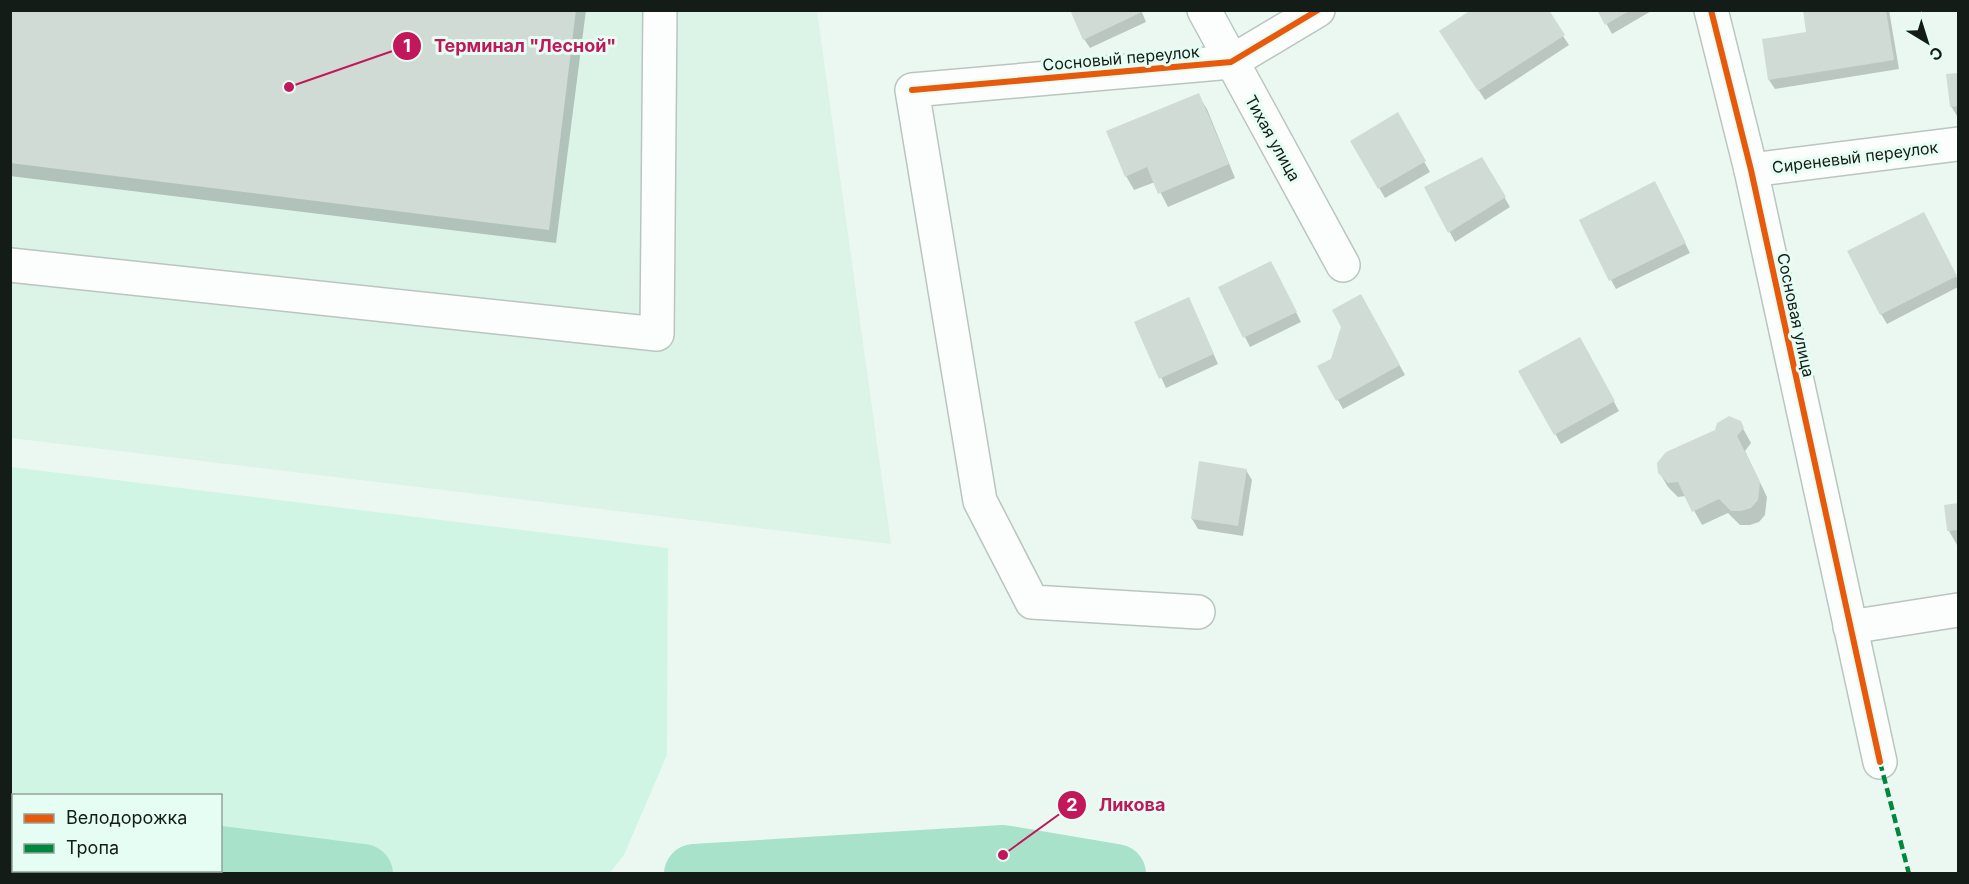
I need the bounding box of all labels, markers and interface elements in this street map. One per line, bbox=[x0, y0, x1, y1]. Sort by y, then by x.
north arrow bbox=[1897, 12, 1957, 72]
callout: Терминал "Лесной" bbox=[392, 28, 628, 64]
text: 1 bbox=[403, 35, 411, 56]
text: Терминал "Лесной" bbox=[434, 35, 616, 56]
street label: Сосновый переулок bbox=[1042, 41, 1201, 75]
text: С bbox=[1925, 42, 1947, 65]
street label: Тихая улица bbox=[1241, 91, 1305, 185]
street label: Сиреневый переулок bbox=[1771, 137, 1939, 177]
street label: Сосновая улица bbox=[1773, 251, 1819, 379]
callout: Ликова bbox=[1057, 787, 1177, 823]
legend bbox=[12, 794, 222, 872]
text: 2 bbox=[1066, 794, 1078, 815]
text: Ликова bbox=[1099, 794, 1165, 815]
text: Велодорожка bbox=[66, 807, 187, 828]
text: Тропа bbox=[66, 837, 119, 858]

